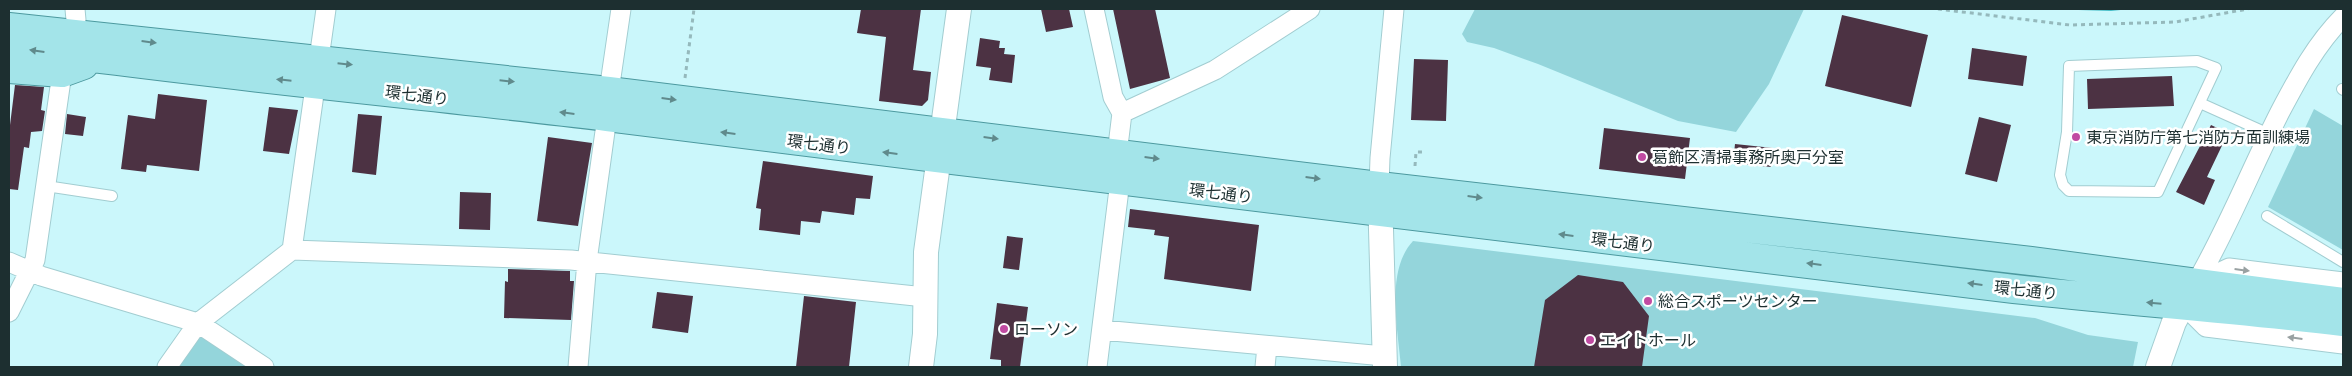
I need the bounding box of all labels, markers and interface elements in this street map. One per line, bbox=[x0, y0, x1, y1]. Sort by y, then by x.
one-way arrow bbox=[142, 38, 158, 46]
one-way arrow bbox=[29, 47, 45, 55]
one-way arrow bbox=[338, 60, 354, 68]
one-way arrow bbox=[276, 76, 292, 84]
one-way arrow bbox=[499, 77, 515, 85]
street label: 環七通り bbox=[384, 82, 450, 109]
one-way arrow bbox=[661, 95, 677, 103]
one-way arrow bbox=[559, 108, 575, 116]
place label: 東京消防庁第七消防方面訓練場 bbox=[2086, 128, 2310, 147]
one-way arrow bbox=[720, 129, 736, 137]
street label: 環七通り bbox=[786, 131, 852, 158]
marker: 東京消防庁第七消防方面訓練場 bbox=[2070, 131, 2082, 143]
one-way arrow bbox=[983, 134, 999, 142]
place label: 葛飾区清掃事務所奥戸分室 bbox=[1652, 148, 1844, 167]
one-way arrow bbox=[881, 149, 897, 157]
marker: 葛飾区清掃事務所奥戸分室 bbox=[1636, 151, 1648, 163]
one-way arrow bbox=[1144, 154, 1160, 162]
one-way arrow bbox=[1305, 174, 1321, 182]
street label: 環七通り bbox=[1188, 180, 1254, 207]
one-way arrow bbox=[1467, 193, 1483, 201]
street label: 環七通り bbox=[1590, 229, 1656, 256]
one-way arrow bbox=[1557, 231, 1573, 239]
one-way arrow bbox=[1806, 260, 1822, 268]
one-way arrow bbox=[2234, 266, 2250, 274]
street label: 環七通り bbox=[1993, 278, 2059, 303]
one-way arrow bbox=[1967, 280, 1983, 288]
place label: 総合スポーツセンター bbox=[1658, 292, 1818, 311]
marker: 総合スポーツセンター bbox=[1642, 295, 1654, 307]
one-way arrow bbox=[2146, 298, 2162, 306]
place label: ローソン bbox=[1014, 320, 1078, 339]
marker: ローソン bbox=[998, 323, 1010, 335]
place label: エイトホール bbox=[1600, 331, 1696, 350]
marker: エイトホール bbox=[1584, 334, 1596, 346]
one-way arrow bbox=[2287, 334, 2303, 342]

